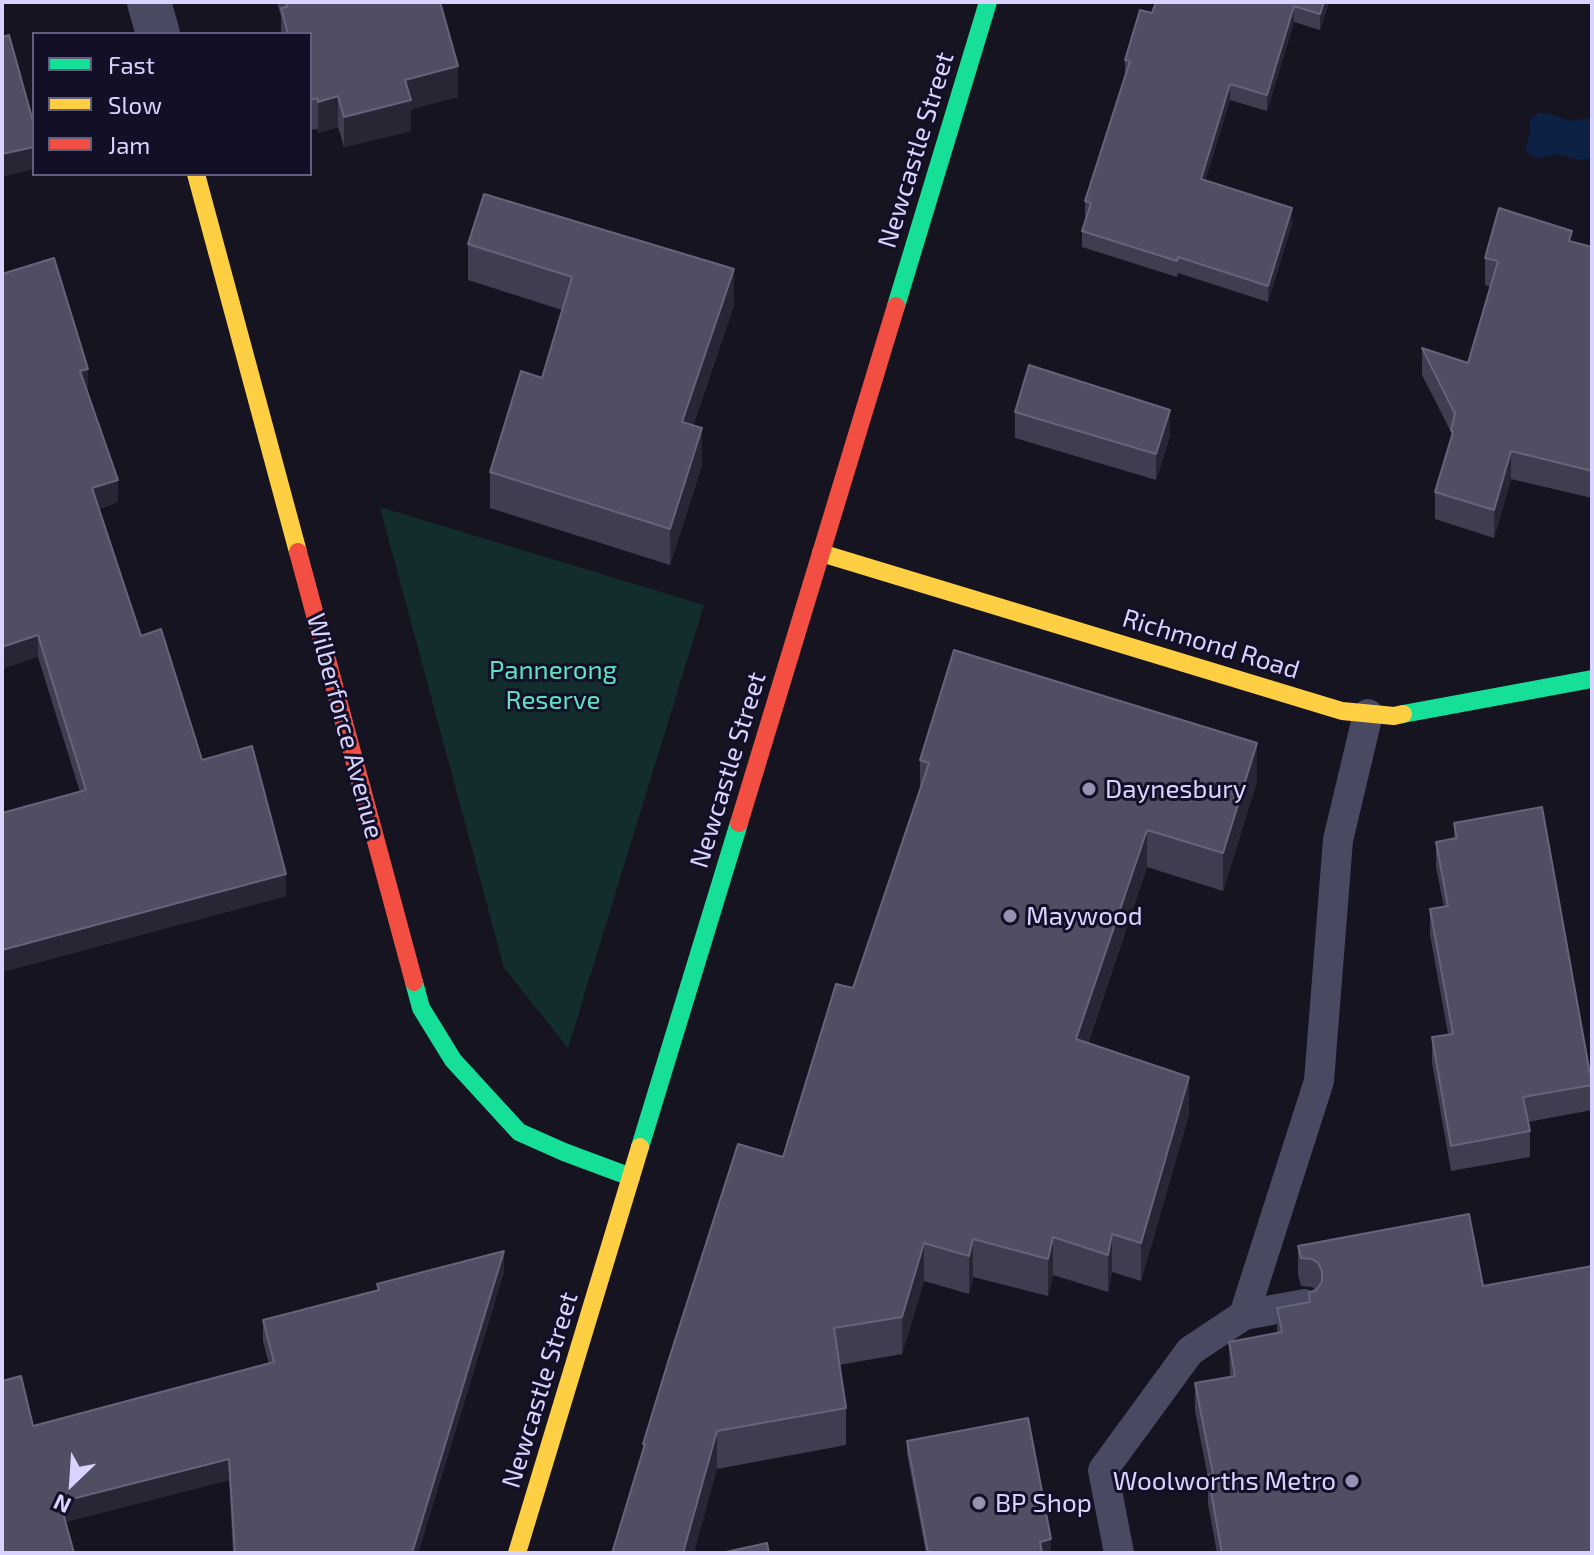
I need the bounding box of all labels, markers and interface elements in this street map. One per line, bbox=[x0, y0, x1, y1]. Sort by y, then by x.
legend bbox=[32, 32, 312, 176]
street label: Newcastle Street bbox=[871, 48, 961, 252]
text: Fast bbox=[108, 50, 155, 79]
text: Slow bbox=[108, 90, 162, 119]
text: Jam bbox=[108, 130, 150, 159]
street label: Richmond Road bbox=[1119, 602, 1303, 686]
street label: Wilberforce Avenue bbox=[300, 610, 390, 842]
park label: Pannerong Reserve bbox=[489, 654, 617, 716]
street label: Newcastle Street bbox=[683, 668, 773, 872]
place label: Daynesbury bbox=[1105, 773, 1246, 805]
marker: Daynesbury bbox=[1080, 780, 1098, 798]
place label: Maywood bbox=[1026, 900, 1143, 932]
marker: Maywood bbox=[1001, 907, 1019, 925]
street label: Newcastle Street bbox=[495, 1288, 585, 1492]
north arrow bbox=[32, 1443, 112, 1523]
place label: Woolworths Metro bbox=[1113, 1465, 1336, 1497]
marker: Woolworths Metro bbox=[1343, 1472, 1361, 1490]
place label: BP Shop bbox=[995, 1487, 1092, 1519]
text: N bbox=[49, 1490, 75, 1520]
marker: BP Shop bbox=[970, 1494, 988, 1512]

